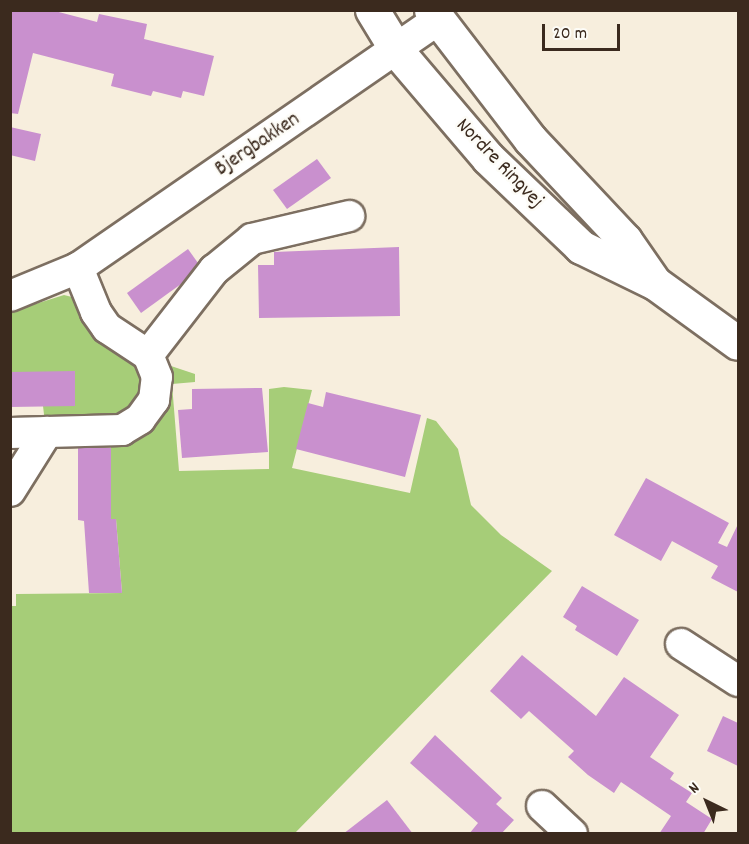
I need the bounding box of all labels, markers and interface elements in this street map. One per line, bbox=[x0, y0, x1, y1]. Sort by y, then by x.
scale bar bbox=[545, 12, 623, 50]
text: 20 m bbox=[553, 22, 587, 47]
street label: Bjergbakken bbox=[211, 107, 305, 183]
street label: Nordre Ringvej bbox=[450, 114, 548, 214]
north arrow bbox=[677, 772, 737, 832]
text: N bbox=[684, 777, 705, 800]

